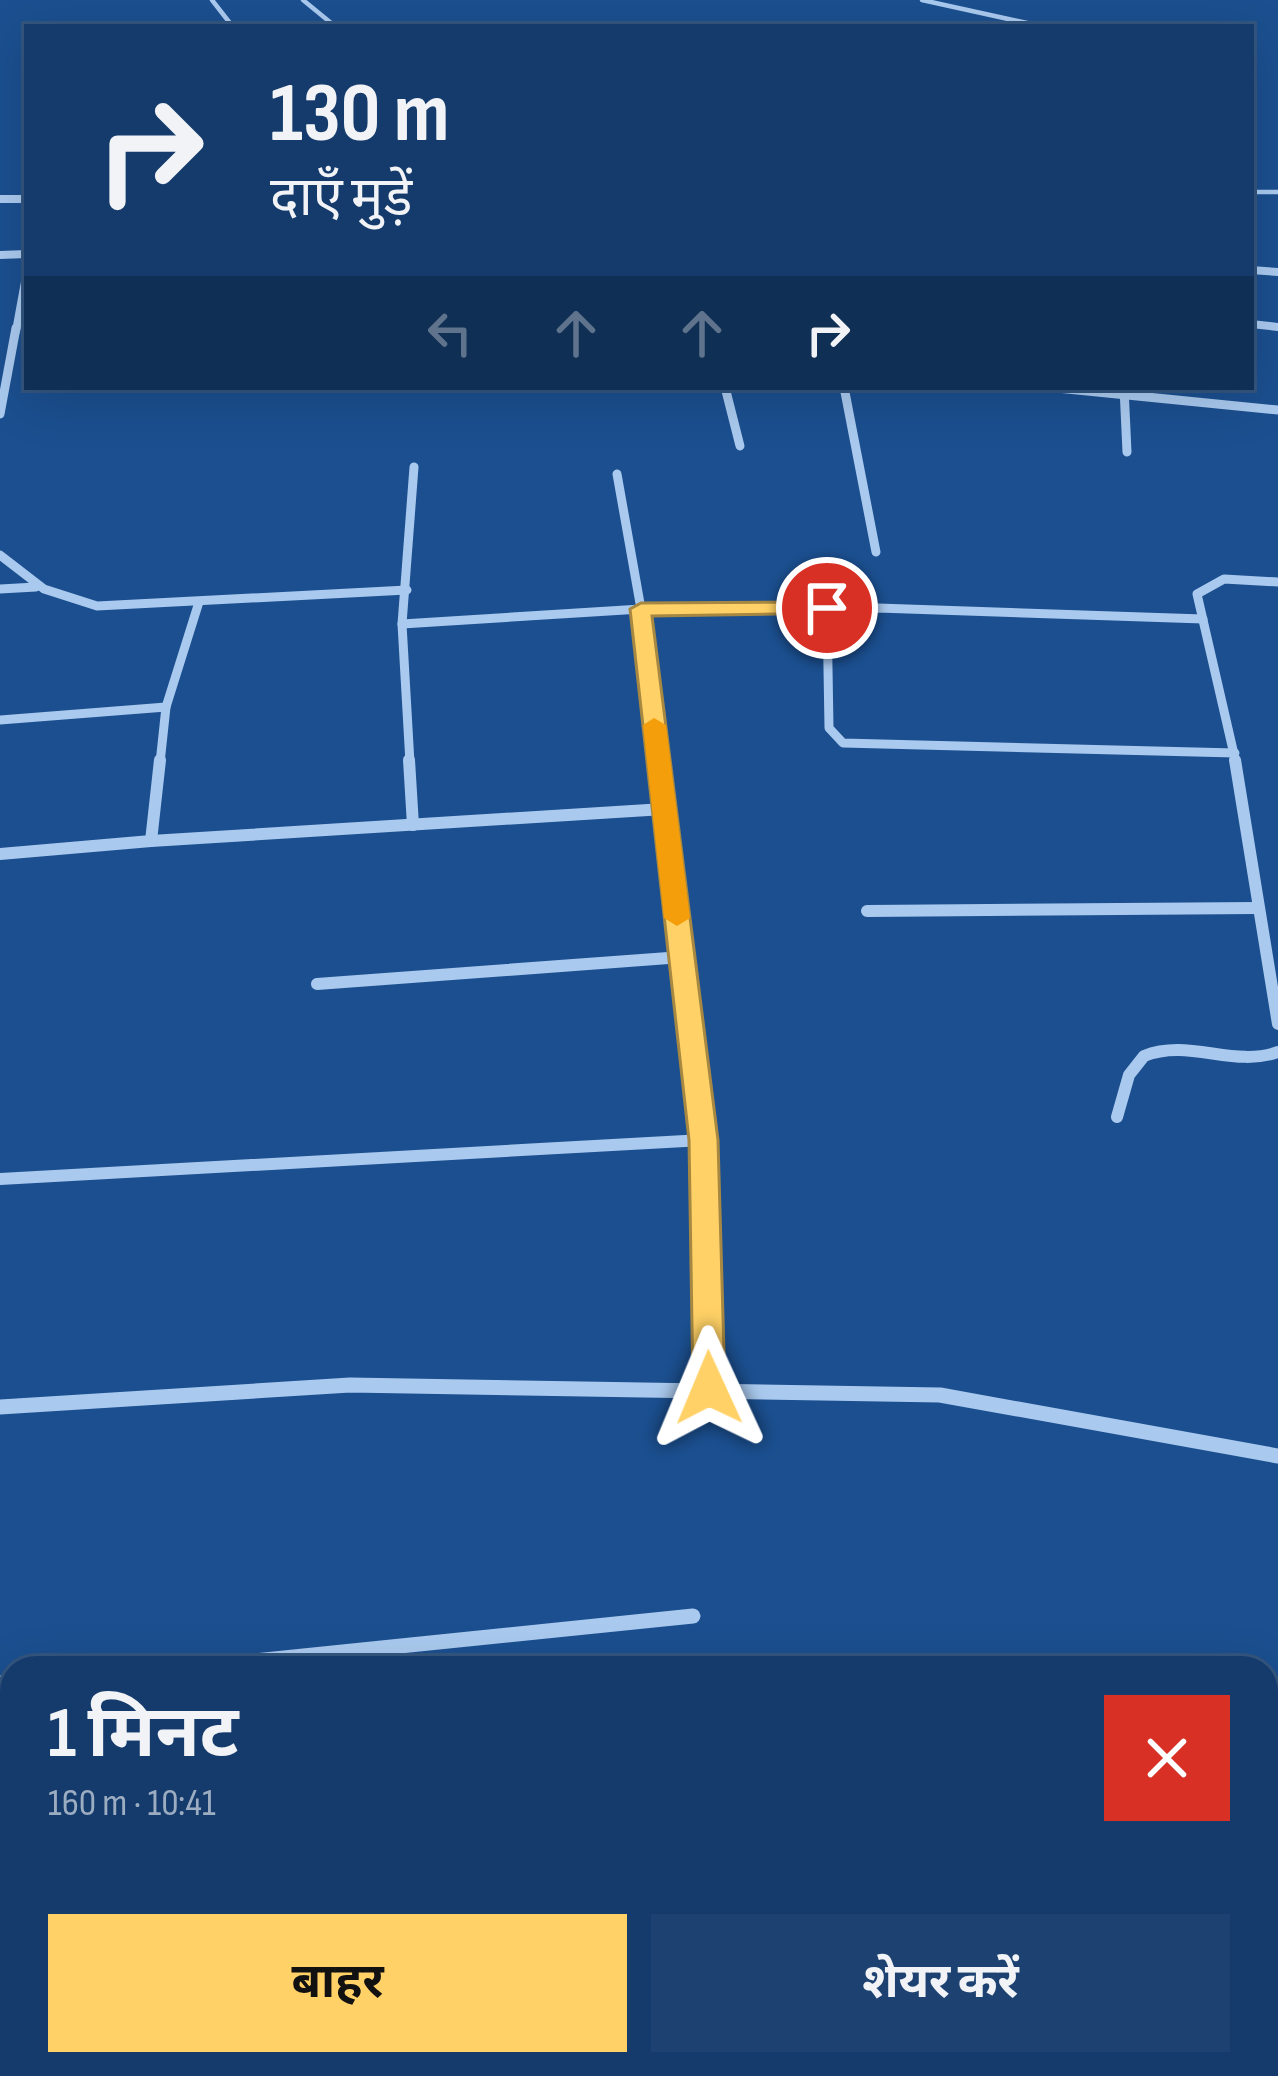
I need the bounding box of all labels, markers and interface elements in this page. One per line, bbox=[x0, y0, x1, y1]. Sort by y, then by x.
text: 130 m bbox=[270, 64, 449, 165]
icon: right bbox=[72, 72, 228, 228]
text: दाएँ मुड़ें bbox=[270, 166, 412, 231]
icon: left bbox=[417, 300, 483, 366]
icon: ahead bbox=[543, 300, 609, 366]
icon: ahead bbox=[669, 300, 735, 366]
icon: right bbox=[795, 300, 861, 366]
pin bbox=[776, 557, 878, 659]
icon: arrive bbox=[794, 575, 860, 641]
position arrow bbox=[646, 1325, 772, 1451]
text: 1 मिनट bbox=[48, 1691, 239, 1778]
button: close bbox=[1104, 1695, 1230, 1821]
text: 160 m · 10:41 bbox=[48, 1780, 216, 1827]
button: बाहर bbox=[48, 1914, 627, 2052]
button: शेयर करें bbox=[651, 1914, 1230, 2052]

